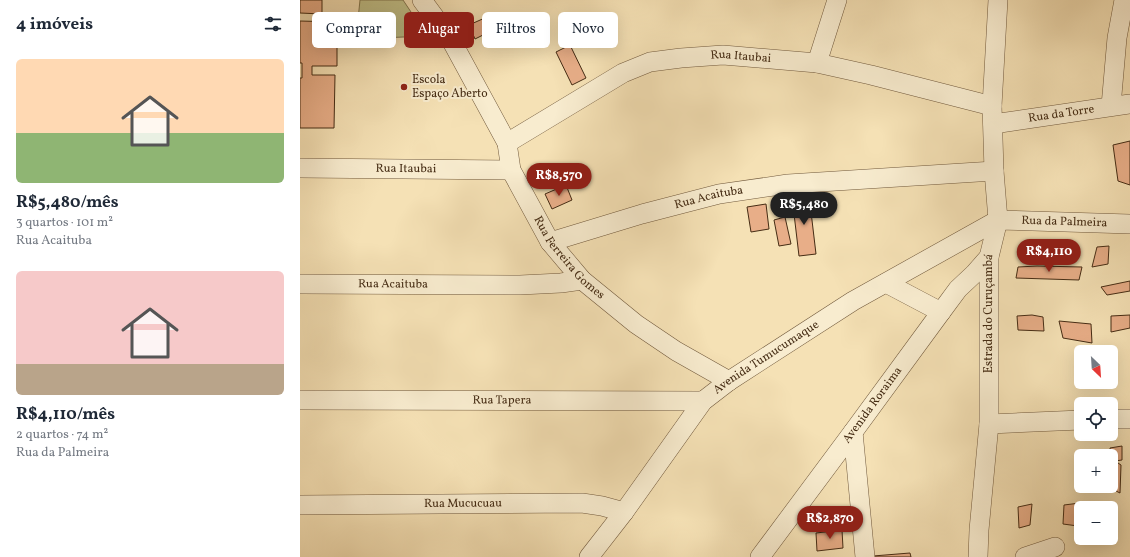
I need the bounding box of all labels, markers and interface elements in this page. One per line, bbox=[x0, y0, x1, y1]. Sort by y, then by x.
chip: Comprar bbox=[312, 12, 396, 48]
chip: Alugar bbox=[404, 12, 474, 48]
chip: Filtros bbox=[482, 12, 550, 48]
chip: Novo bbox=[558, 12, 618, 48]
text: 4 imóveis bbox=[16, 13, 93, 36]
icon: filters bbox=[262, 13, 284, 35]
street label: Rua Itaubai bbox=[710, 47, 772, 67]
place label: Escola Espaço Aberto bbox=[412, 72, 488, 102]
marker: Escola Espaço Aberto bbox=[399, 82, 409, 92]
icon: home bbox=[114, 85, 186, 157]
street label: Rua da Torre bbox=[1027, 101, 1096, 127]
street label: Rua Itaubai bbox=[376, 161, 437, 177]
pin: R$8,570 bbox=[522, 163, 596, 197]
text: R$8,570 bbox=[536, 167, 582, 185]
street label: Rua Acaituba bbox=[673, 183, 744, 213]
text: R$5,480/mês bbox=[16, 191, 119, 214]
pin: R$5,480 bbox=[767, 192, 841, 226]
text: R$5,480 bbox=[779, 196, 829, 214]
street label: Rua Ferreira Gomes bbox=[530, 213, 608, 303]
street label: Rua da Palmeira bbox=[1021, 213, 1108, 231]
text: 3 quartos · 101 m² bbox=[16, 214, 113, 232]
text: Rua Acaituba bbox=[16, 232, 92, 250]
pin: R$4,110 bbox=[1012, 239, 1086, 273]
text: R$4,110 bbox=[1026, 243, 1072, 261]
street label: Estrada do Curuçambá bbox=[981, 252, 998, 373]
street label: Rua Acaituba bbox=[358, 276, 428, 293]
icon: home bbox=[114, 297, 186, 369]
street label: Avenida Tumucumaque bbox=[710, 317, 822, 398]
north arrow bbox=[1074, 345, 1118, 389]
map controls bbox=[1074, 345, 1118, 545]
street label: Avenida Roraima bbox=[839, 364, 906, 447]
street label: Rua Tapera bbox=[473, 392, 532, 409]
button: locate bbox=[1074, 397, 1118, 441]
text: R$4,110/mês bbox=[16, 403, 115, 426]
text: 2 quartos · 74 m² bbox=[16, 426, 108, 444]
text: Rua da Palmeira bbox=[16, 444, 109, 462]
button: + bbox=[1074, 449, 1118, 493]
street label: Rua Mucucuau bbox=[424, 496, 502, 512]
button: − bbox=[1074, 501, 1118, 545]
pin: R$2,870 bbox=[793, 506, 867, 540]
text: R$2,870 bbox=[806, 510, 854, 528]

